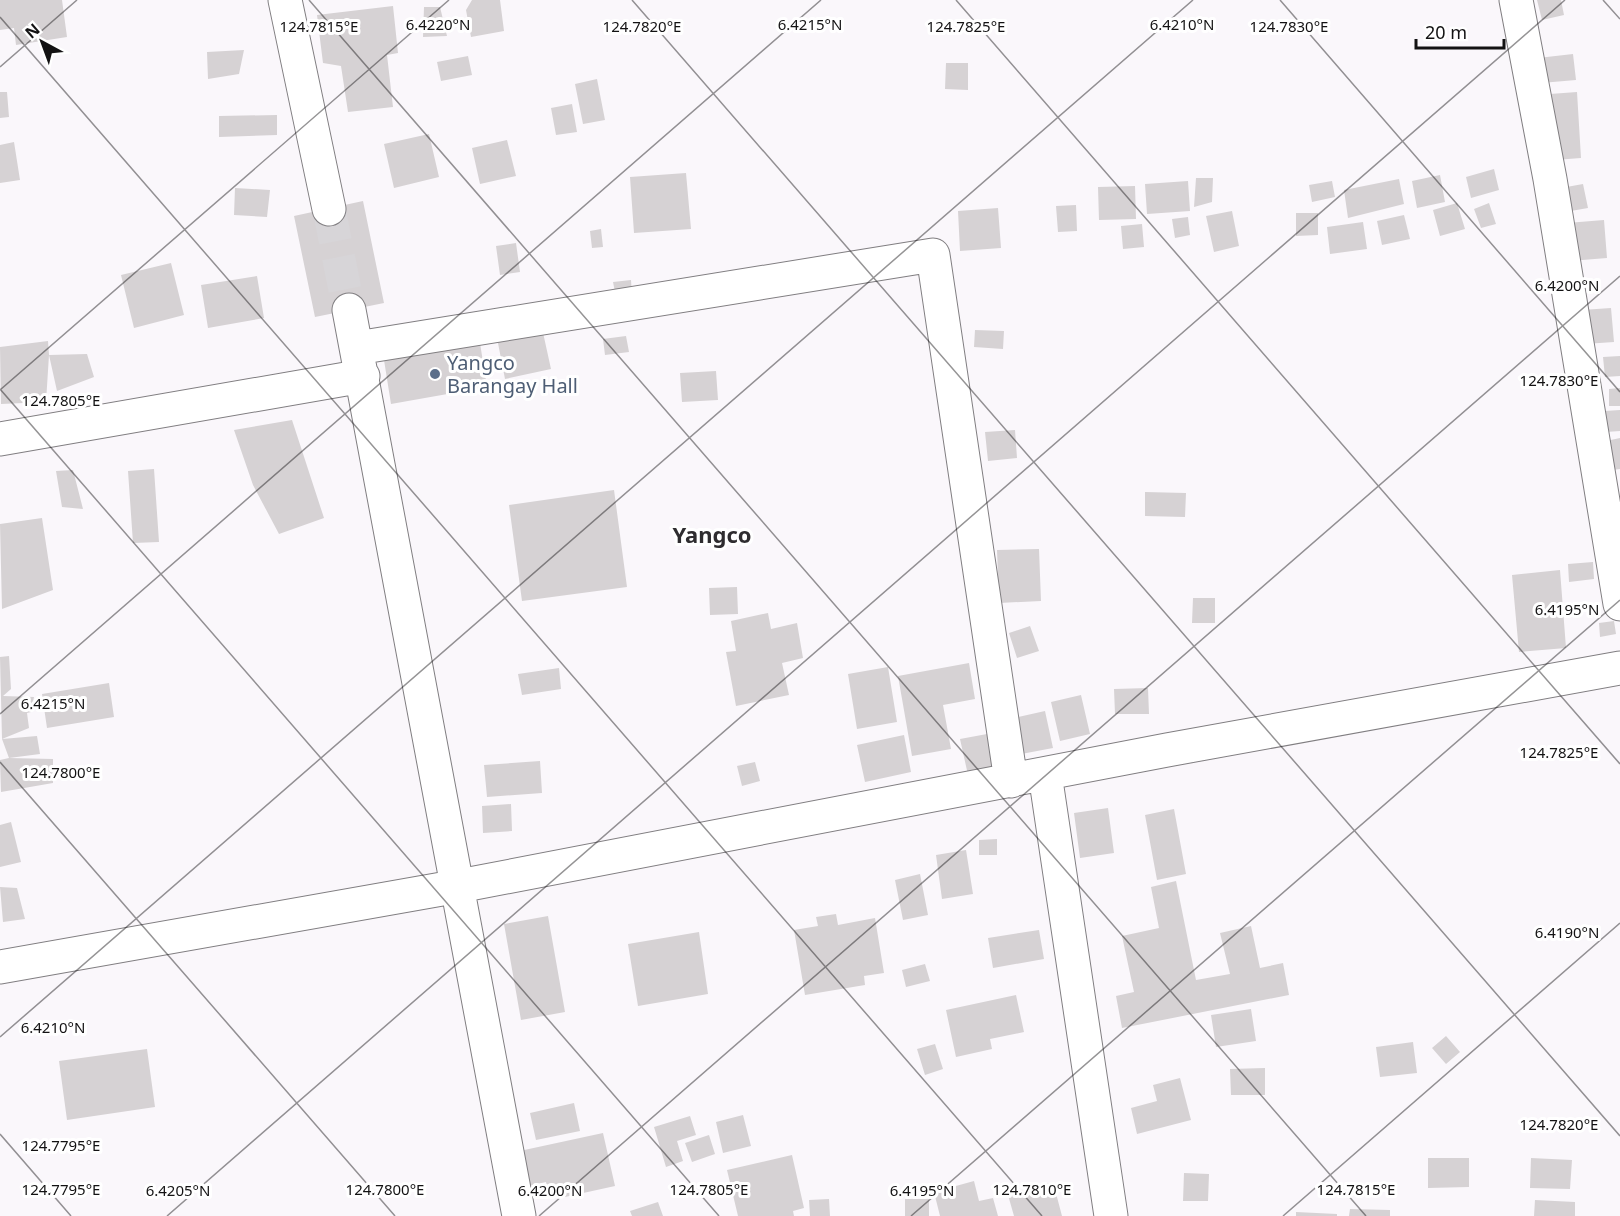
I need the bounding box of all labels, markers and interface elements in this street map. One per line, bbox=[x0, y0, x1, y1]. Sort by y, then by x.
north arrow bbox=[12, 12, 72, 72]
scale bar bbox=[1416, 12, 1504, 50]
text: 6.4220°N bbox=[406, 14, 470, 34]
text: 6.4215°N bbox=[778, 14, 842, 34]
text: 6.4210°N bbox=[1150, 14, 1214, 34]
text: 124.7815°E bbox=[280, 16, 358, 36]
text: 124.7820°E bbox=[603, 16, 681, 36]
text: 124.7825°E bbox=[927, 16, 1005, 36]
text: 124.7830°E bbox=[1250, 16, 1328, 36]
text: N bbox=[20, 18, 44, 43]
text: 20 m bbox=[1425, 20, 1467, 44]
text: 6.4200°N bbox=[1535, 275, 1599, 295]
place label: Yangco Barangay Hall bbox=[447, 349, 578, 399]
marker: Yangco Barangay Hall bbox=[428, 367, 442, 381]
text: 124.7830°E bbox=[1520, 370, 1598, 390]
text: 124.7805°E bbox=[22, 390, 100, 410]
district label: Yangco bbox=[672, 519, 752, 549]
text: 6.4195°N bbox=[1535, 599, 1599, 619]
text: 6.4215°N bbox=[21, 693, 85, 713]
text: 124.7825°E bbox=[1520, 742, 1598, 762]
text: 124.7800°E bbox=[22, 762, 100, 782]
text: 6.4190°N bbox=[1535, 922, 1599, 942]
text: 6.4210°N bbox=[21, 1017, 85, 1037]
text: 124.7820°E bbox=[1520, 1114, 1598, 1134]
text: 124.7795°E bbox=[22, 1135, 100, 1155]
text: 124.7795°E bbox=[22, 1179, 100, 1199]
text: 124.7800°E bbox=[346, 1179, 424, 1199]
text: 124.7805°E bbox=[670, 1179, 748, 1199]
text: 124.7810°E bbox=[993, 1179, 1071, 1199]
text: 124.7815°E bbox=[1317, 1179, 1395, 1199]
text: 6.4205°N bbox=[146, 1180, 210, 1200]
text: 6.4200°N bbox=[518, 1180, 582, 1200]
text: 6.4195°N bbox=[890, 1180, 954, 1200]

